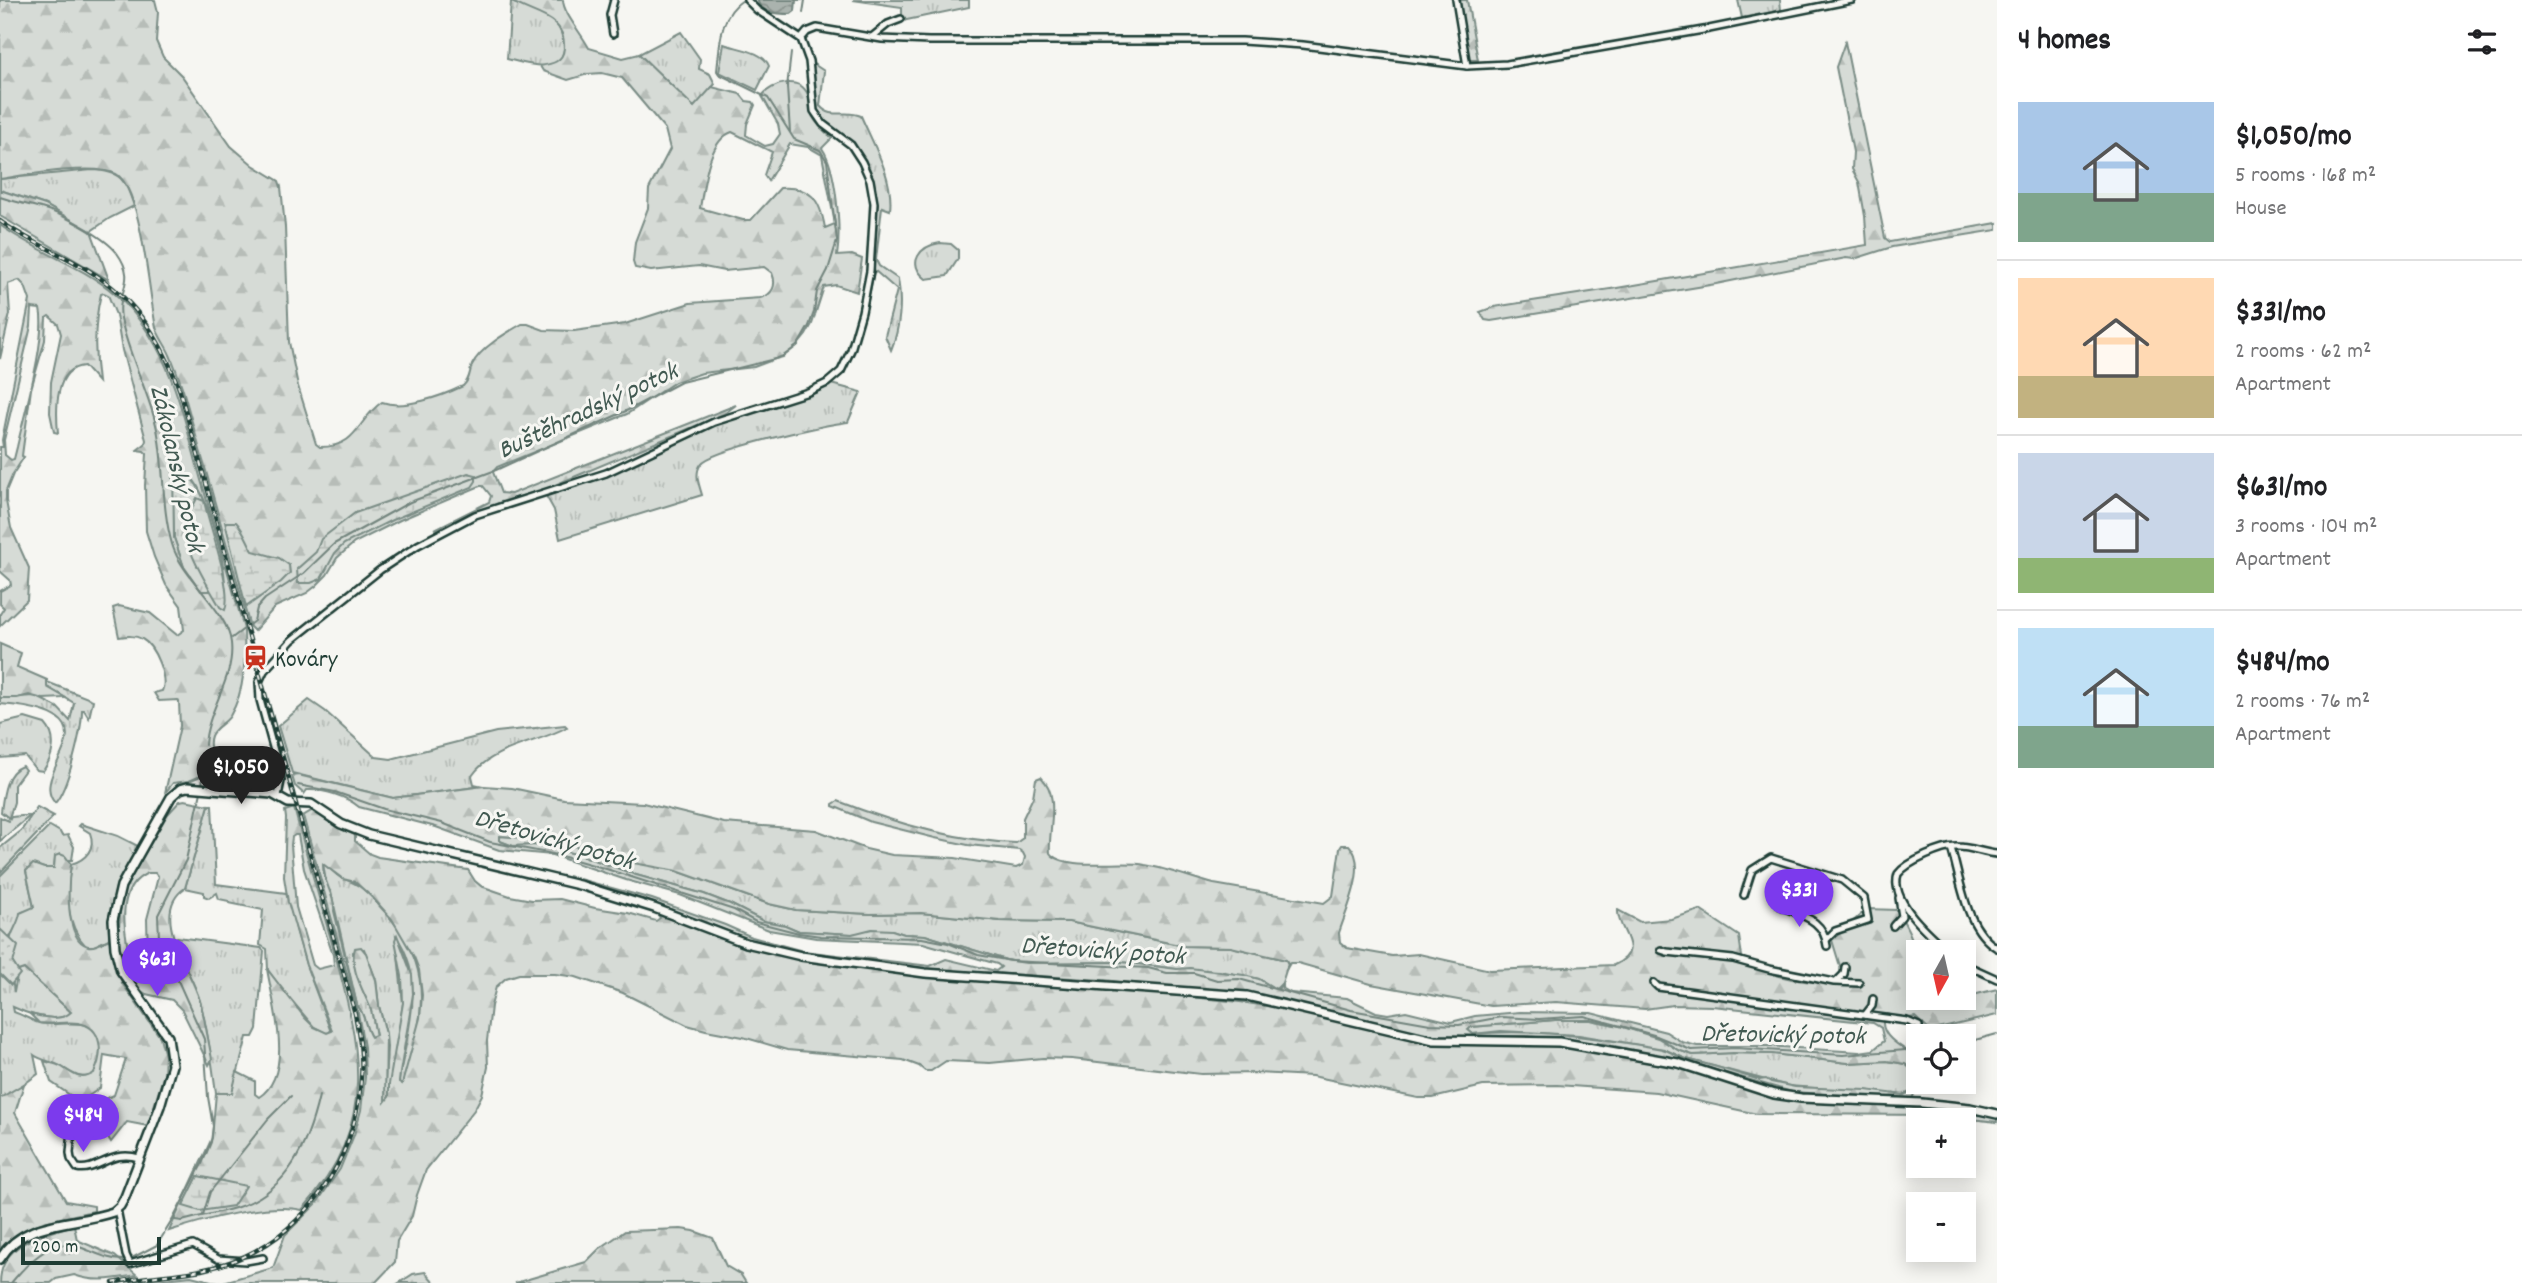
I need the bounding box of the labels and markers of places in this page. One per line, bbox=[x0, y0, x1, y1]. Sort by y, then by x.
station icon: Kováry bbox=[241, 644, 269, 672]
place label: Kováry bbox=[275, 644, 339, 678]
pin: $1,050 bbox=[184, 746, 298, 806]
pin: $331 bbox=[1758, 870, 1840, 929]
pin: $631 bbox=[116, 939, 198, 998]
pin: $484 bbox=[42, 1094, 124, 1154]

